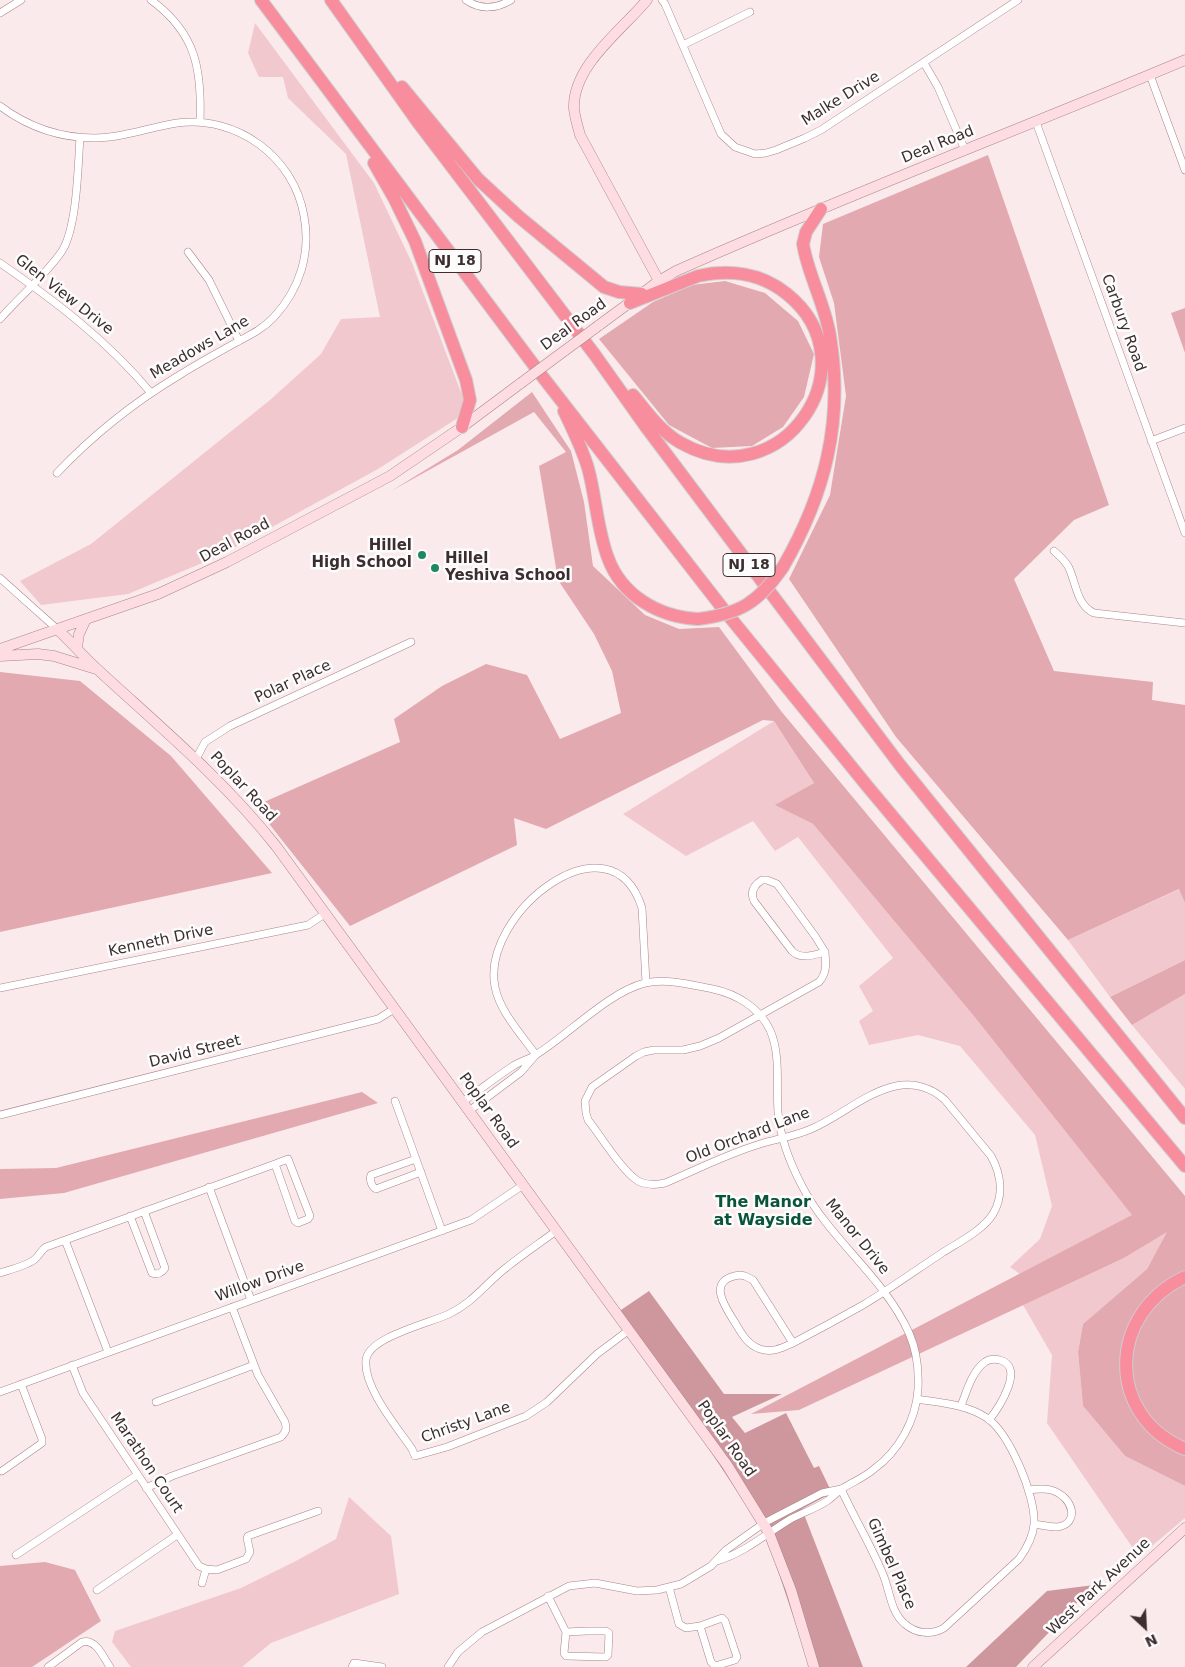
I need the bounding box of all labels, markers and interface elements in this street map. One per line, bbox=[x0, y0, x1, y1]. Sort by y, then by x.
street label: Malke Drive bbox=[799, 68, 883, 130]
street label: Deal Road bbox=[899, 122, 977, 168]
road number: NJ 18 bbox=[429, 250, 481, 272]
street label: Glen View Drive bbox=[11, 251, 117, 339]
street label: Carbury Road bbox=[1097, 272, 1149, 374]
street label: Deal Road bbox=[538, 295, 610, 355]
street label: Meadows Lane bbox=[147, 312, 253, 384]
street label: Deal Road bbox=[197, 515, 273, 567]
place label: Hillel High School bbox=[312, 537, 412, 572]
marker: Hillel High School bbox=[416, 549, 428, 561]
place label: Hillel Yeshiva School bbox=[445, 550, 571, 585]
road number: NJ 18 bbox=[723, 554, 775, 576]
marker: Hillel Yeshiva School bbox=[429, 562, 441, 574]
street label: Polar Place bbox=[252, 657, 334, 707]
street label: Poplar Road bbox=[206, 748, 280, 826]
street label: Kenneth Drive bbox=[107, 921, 215, 961]
street label: David Street bbox=[147, 1032, 243, 1072]
street label: Poplar Road bbox=[455, 1070, 521, 1152]
street label: Old Orchard Lane bbox=[683, 1104, 813, 1168]
district label: The Manor at Wayside bbox=[713, 1193, 813, 1231]
street label: Manor Drive bbox=[821, 1196, 893, 1278]
street label: Willow Drive bbox=[213, 1258, 307, 1306]
street label: Poplar Road bbox=[693, 1397, 759, 1481]
street label: Christy Lane bbox=[419, 1398, 513, 1448]
street label: Marathon Court bbox=[106, 1409, 186, 1517]
street label: Gimbel Place bbox=[863, 1516, 919, 1612]
street label: West Park Avenue bbox=[1044, 1535, 1154, 1639]
north arrow bbox=[1120, 1602, 1170, 1652]
text: N bbox=[1143, 1631, 1160, 1650]

